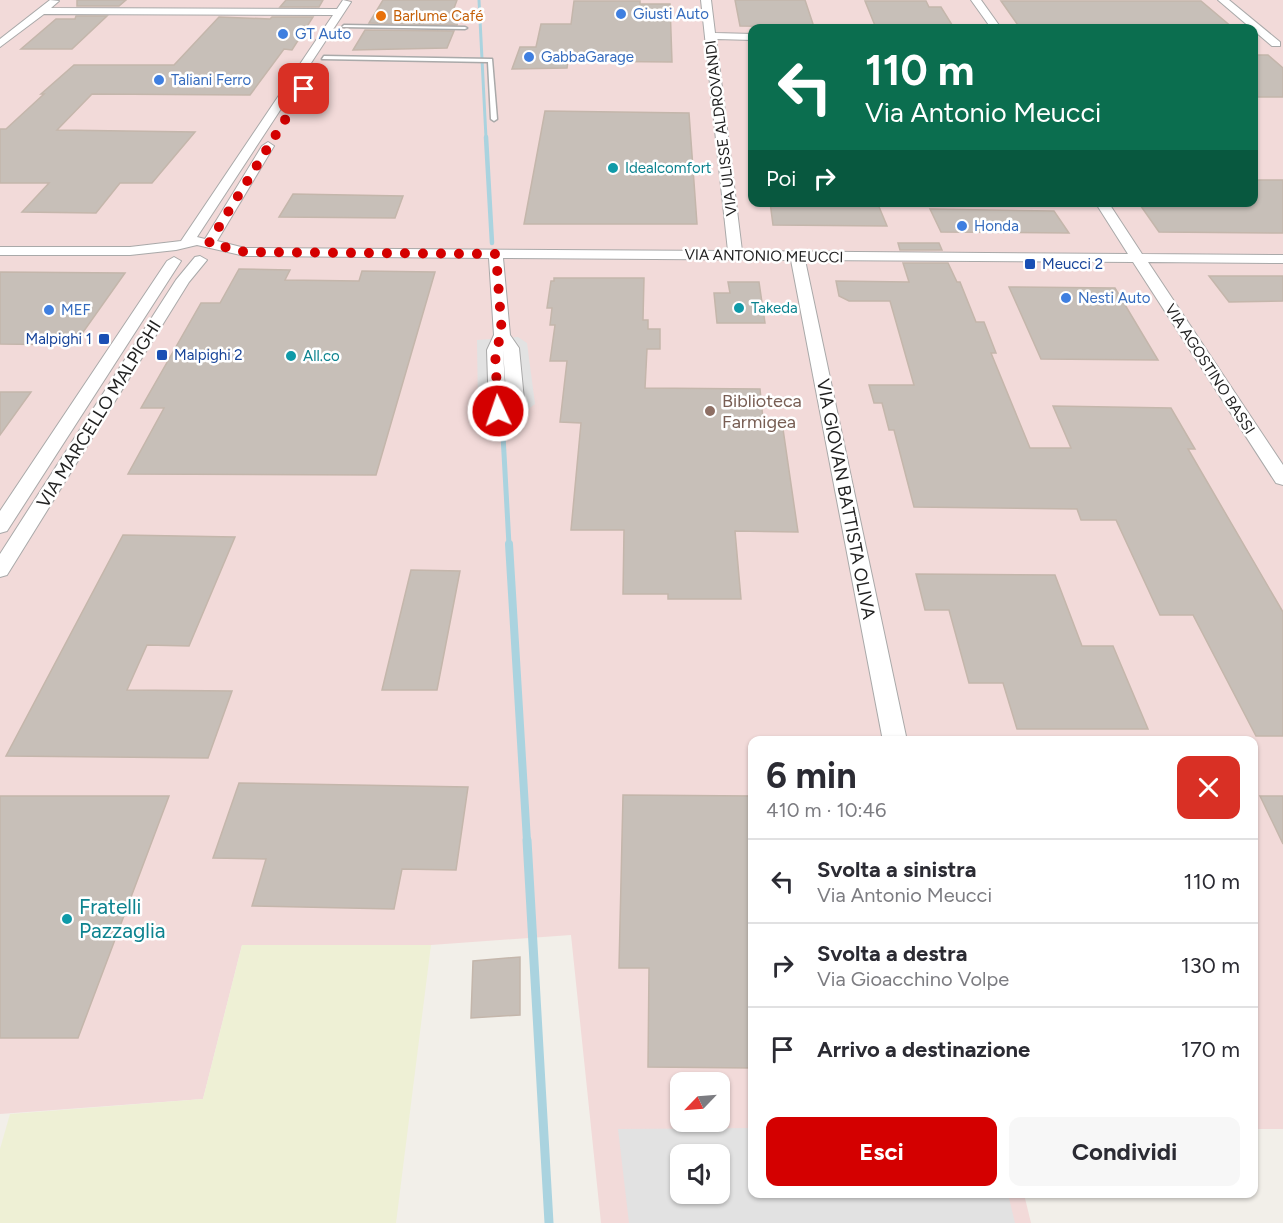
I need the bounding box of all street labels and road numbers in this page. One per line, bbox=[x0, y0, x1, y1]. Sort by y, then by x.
street label: VIA ULISSE ALDROVANDI bbox=[701, 39, 741, 217]
street label: VIA ANTONIO MEUCCI bbox=[684, 246, 844, 266]
street label: VIA AGOSTINO BASSI bbox=[1161, 301, 1259, 437]
street label: VIA MARCELLO MALPIGHI bbox=[32, 316, 166, 512]
street label: VIA GIOVAN BATTISTA OLIVA bbox=[812, 377, 880, 621]

